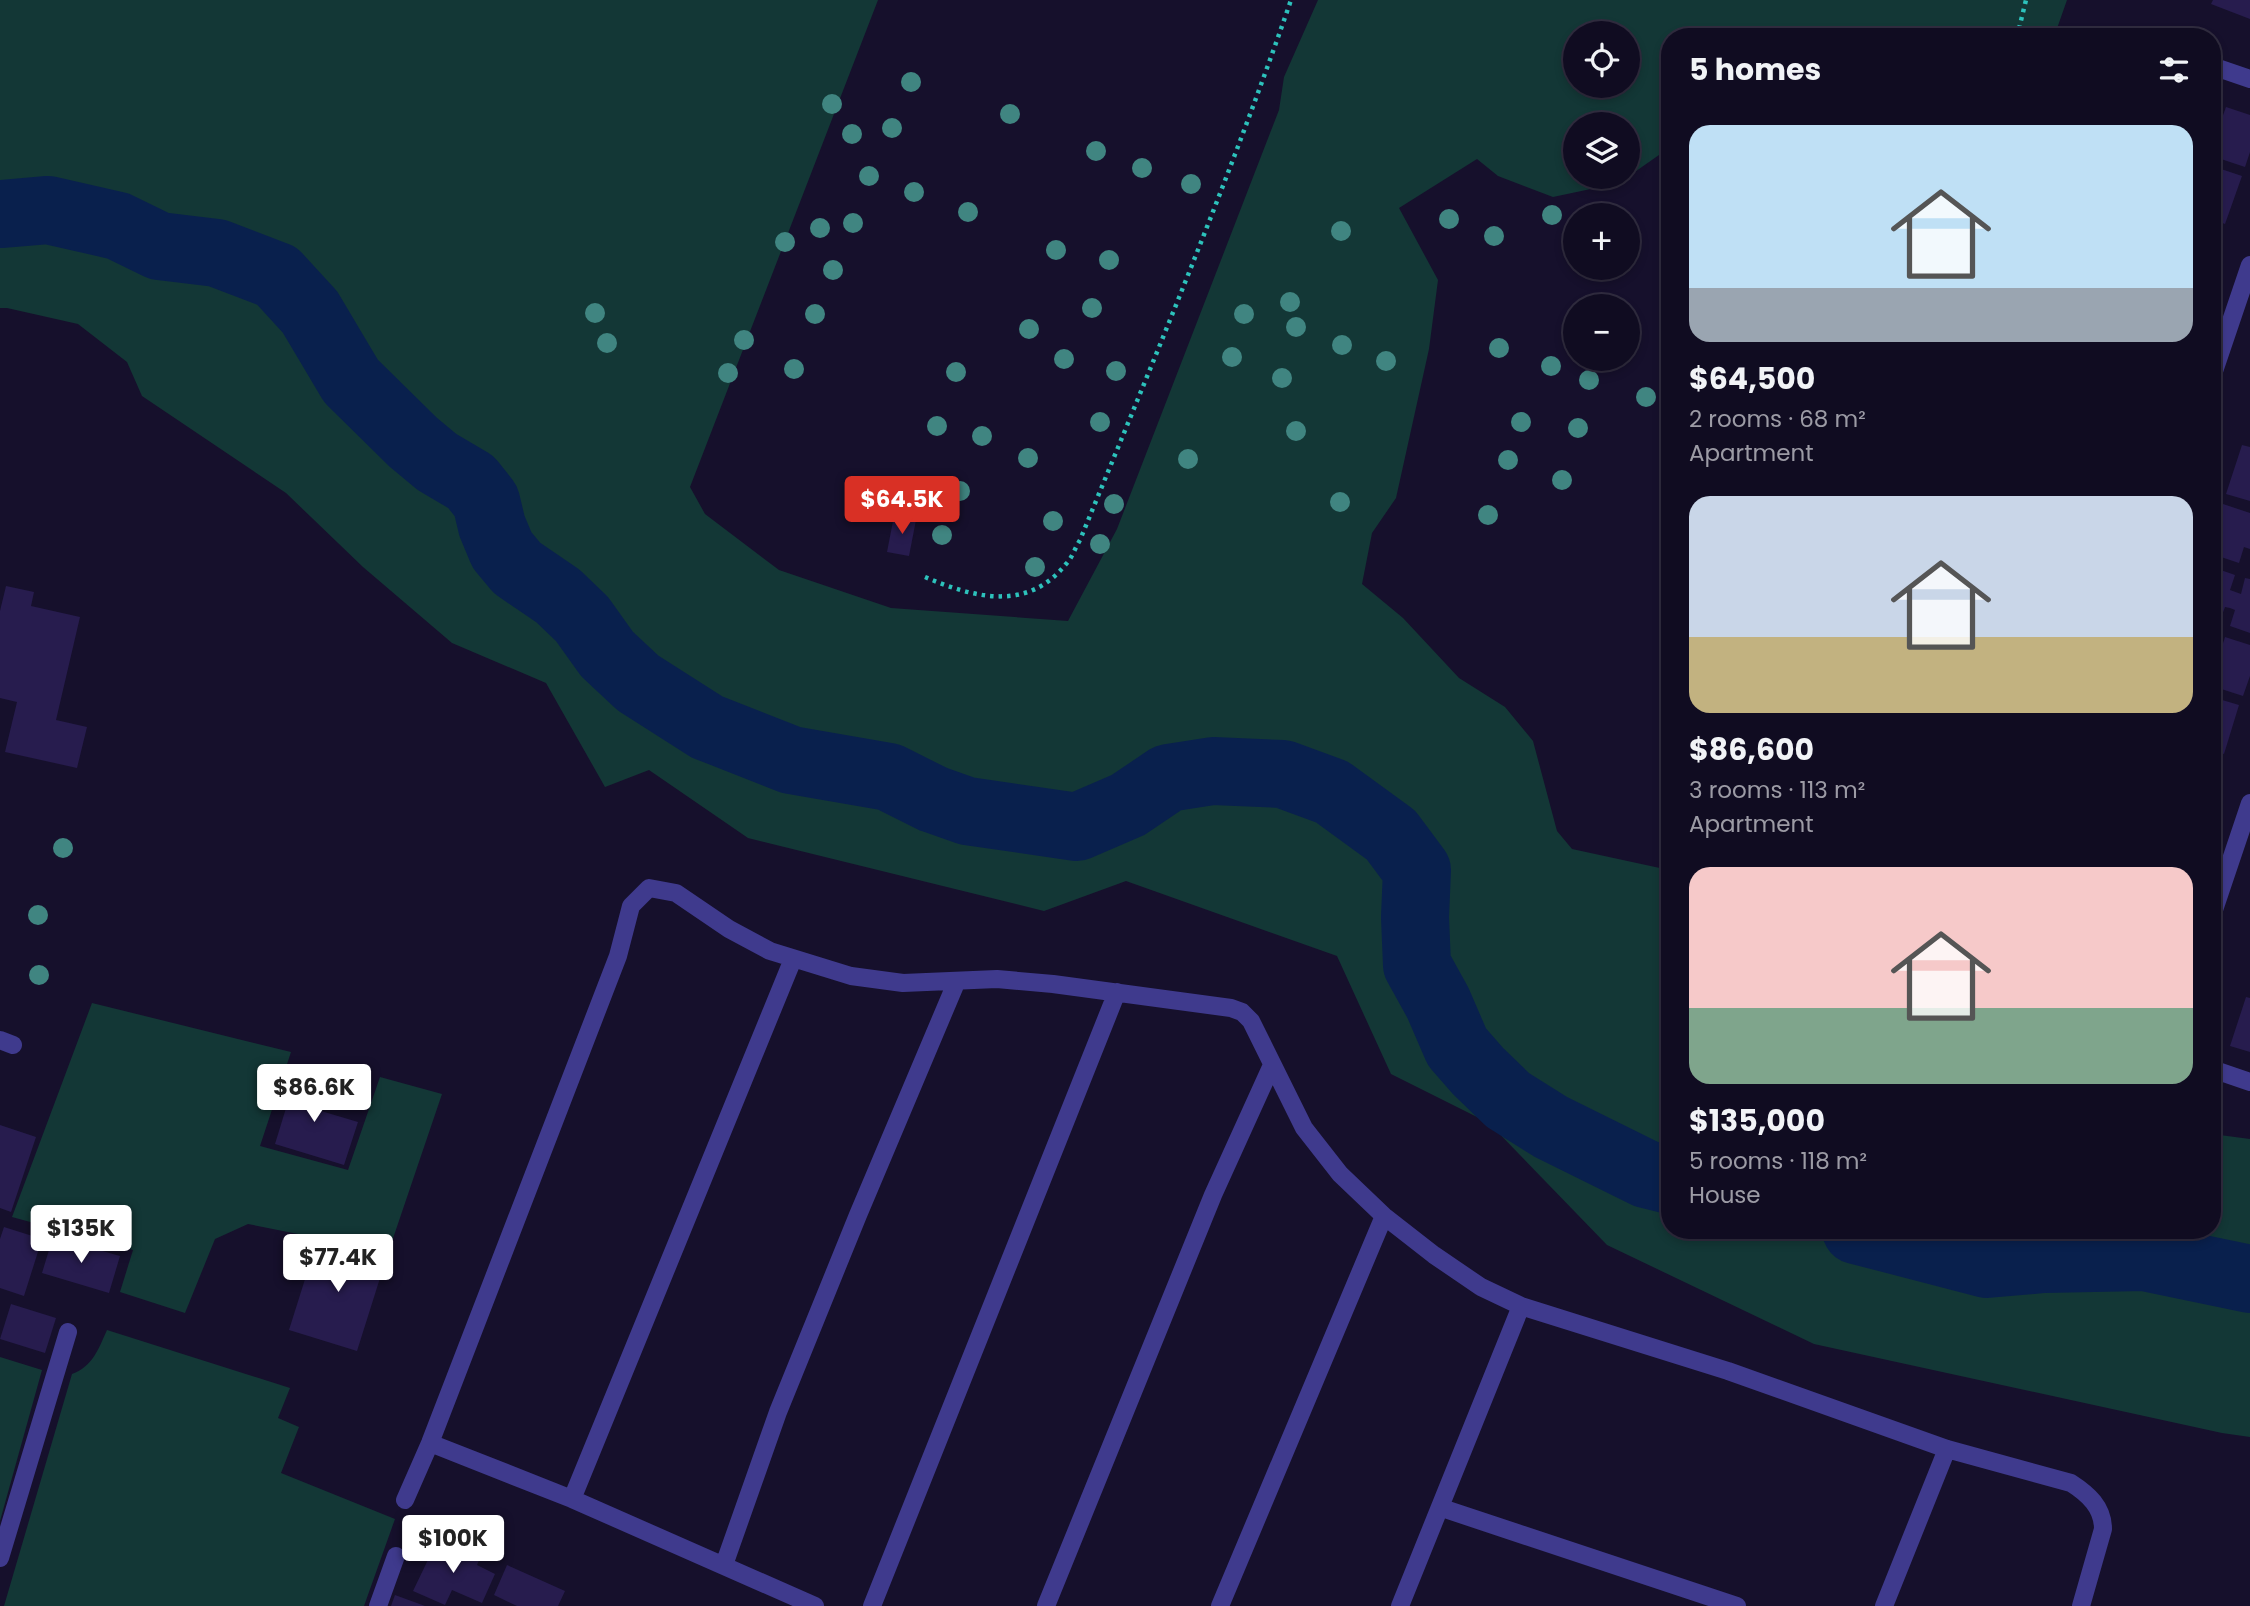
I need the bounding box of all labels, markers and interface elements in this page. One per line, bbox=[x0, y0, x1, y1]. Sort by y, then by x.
map controls bbox=[1563, 21, 1640, 371]
button: locate bbox=[1563, 21, 1640, 98]
text: 5 homes bbox=[1689, 48, 1821, 91]
icon: filters bbox=[2155, 51, 2193, 89]
button: layers bbox=[1563, 112, 1640, 189]
icon: home bbox=[1878, 171, 2004, 297]
button: + bbox=[1563, 203, 1640, 280]
button: − bbox=[1563, 294, 1640, 371]
text: $64,500 bbox=[1689, 357, 1815, 400]
text: 2 rooms · 68 m² bbox=[1689, 403, 1866, 435]
text: Apartment bbox=[1689, 437, 1814, 469]
pin: $64.5K bbox=[845, 476, 959, 536]
text: $64.5K bbox=[861, 483, 943, 515]
icon: home bbox=[1878, 542, 2004, 668]
text: $86,600 bbox=[1689, 728, 1814, 771]
text: 3 rooms · 113 m² bbox=[1689, 774, 1865, 806]
text: Apartment bbox=[1689, 808, 1814, 840]
icon: home bbox=[1878, 913, 2004, 1039]
pin: $86.6K bbox=[257, 1064, 371, 1124]
text: $86.6K bbox=[273, 1071, 355, 1103]
text: $135,000 bbox=[1689, 1099, 1825, 1142]
text: 5 rooms · 118 m² bbox=[1689, 1145, 1867, 1177]
text: House bbox=[1689, 1179, 1761, 1211]
pin: $135K bbox=[32, 1206, 130, 1265]
text: $135K bbox=[47, 1212, 115, 1244]
pin: $77.4K bbox=[281, 1234, 395, 1294]
text: $77.4K bbox=[299, 1241, 377, 1273]
pin: $100K bbox=[404, 1516, 502, 1575]
text: $100K bbox=[418, 1522, 488, 1554]

